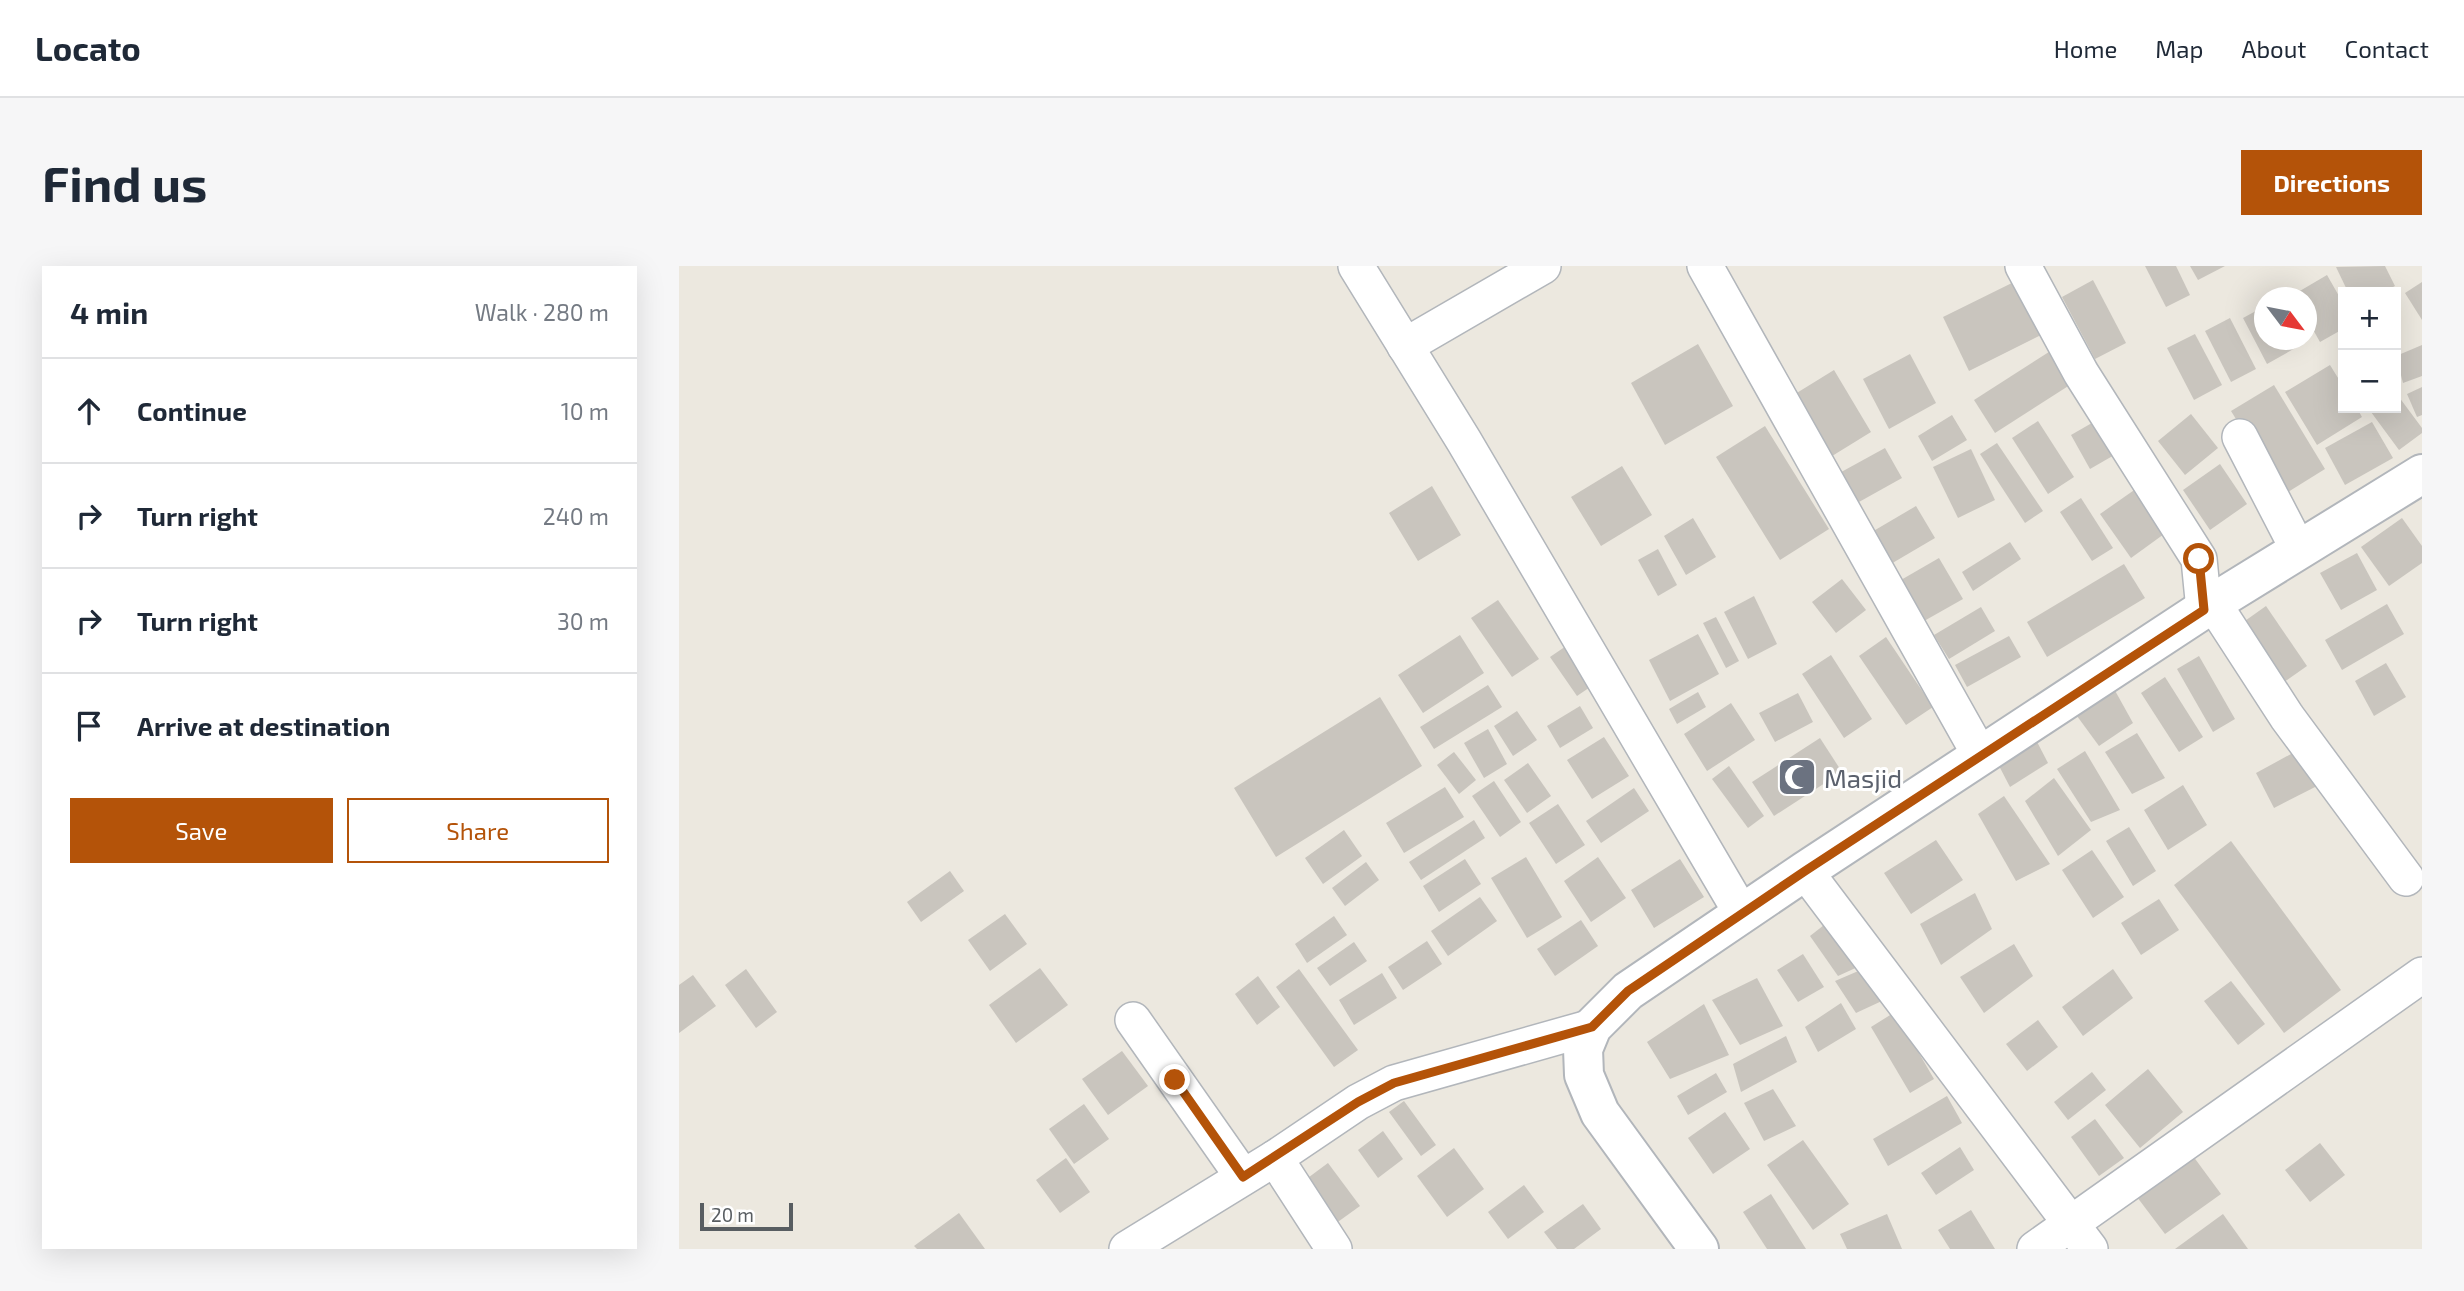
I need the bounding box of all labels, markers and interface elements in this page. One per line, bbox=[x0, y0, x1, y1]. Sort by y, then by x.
text: Locato bbox=[35, 28, 141, 68]
text: Home bbox=[2054, 34, 2117, 63]
text: Map bbox=[2155, 34, 2203, 63]
text: About bbox=[2241, 34, 2307, 63]
text: Contact bbox=[2345, 34, 2429, 63]
button: Directions bbox=[2241, 150, 2422, 215]
text: Find us bbox=[42, 153, 207, 212]
north arrow bbox=[2254, 287, 2317, 350]
map controls bbox=[2338, 287, 2401, 413]
button: + bbox=[2338, 287, 2401, 350]
text: 4 min bbox=[70, 294, 148, 330]
text: Walk · 280 m bbox=[475, 298, 609, 326]
button: − bbox=[2338, 350, 2401, 413]
icon: ahead bbox=[70, 392, 108, 430]
text: Continue bbox=[137, 395, 247, 426]
text: 10 m bbox=[561, 397, 609, 425]
icon: right bbox=[70, 497, 108, 535]
text: Turn right bbox=[137, 500, 258, 531]
text: 240 m bbox=[543, 502, 609, 530]
route start bbox=[2183, 543, 2214, 574]
icon: right bbox=[70, 602, 108, 640]
text: Turn right bbox=[137, 605, 258, 636]
text: 30 m bbox=[557, 607, 609, 635]
icon: arrive bbox=[70, 707, 108, 745]
text: Arrive at destination bbox=[137, 710, 390, 741]
mosque icon: Masjid bbox=[1776, 756, 1818, 798]
place label: Masjid bbox=[1824, 762, 1902, 793]
button: Save bbox=[70, 798, 333, 863]
button: Share bbox=[347, 798, 609, 863]
route end bbox=[1159, 1064, 1190, 1095]
scale bar bbox=[700, 1200, 793, 1232]
text: 20 m bbox=[711, 1203, 754, 1226]

